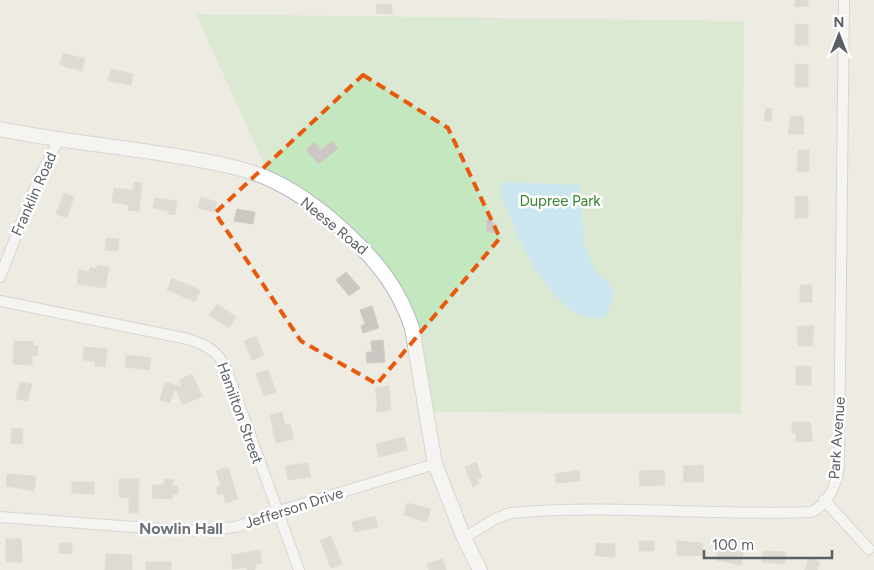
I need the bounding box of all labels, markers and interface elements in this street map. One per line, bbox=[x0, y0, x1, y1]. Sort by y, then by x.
north arrow bbox=[814, 10, 864, 60]
text: N bbox=[834, 14, 844, 31]
street label: Franklin Road bbox=[8, 149, 60, 239]
park label: Dupree Park bbox=[519, 192, 601, 210]
street label: Neese Road bbox=[297, 193, 371, 259]
street label: Hamilton Street bbox=[213, 360, 267, 467]
street label: Park Avenue bbox=[825, 396, 849, 480]
street label: Jefferson Drive bbox=[242, 484, 346, 532]
district label: Nowlin Hall bbox=[139, 519, 223, 538]
scale bar bbox=[704, 528, 832, 560]
text: 100 m bbox=[712, 536, 754, 554]

